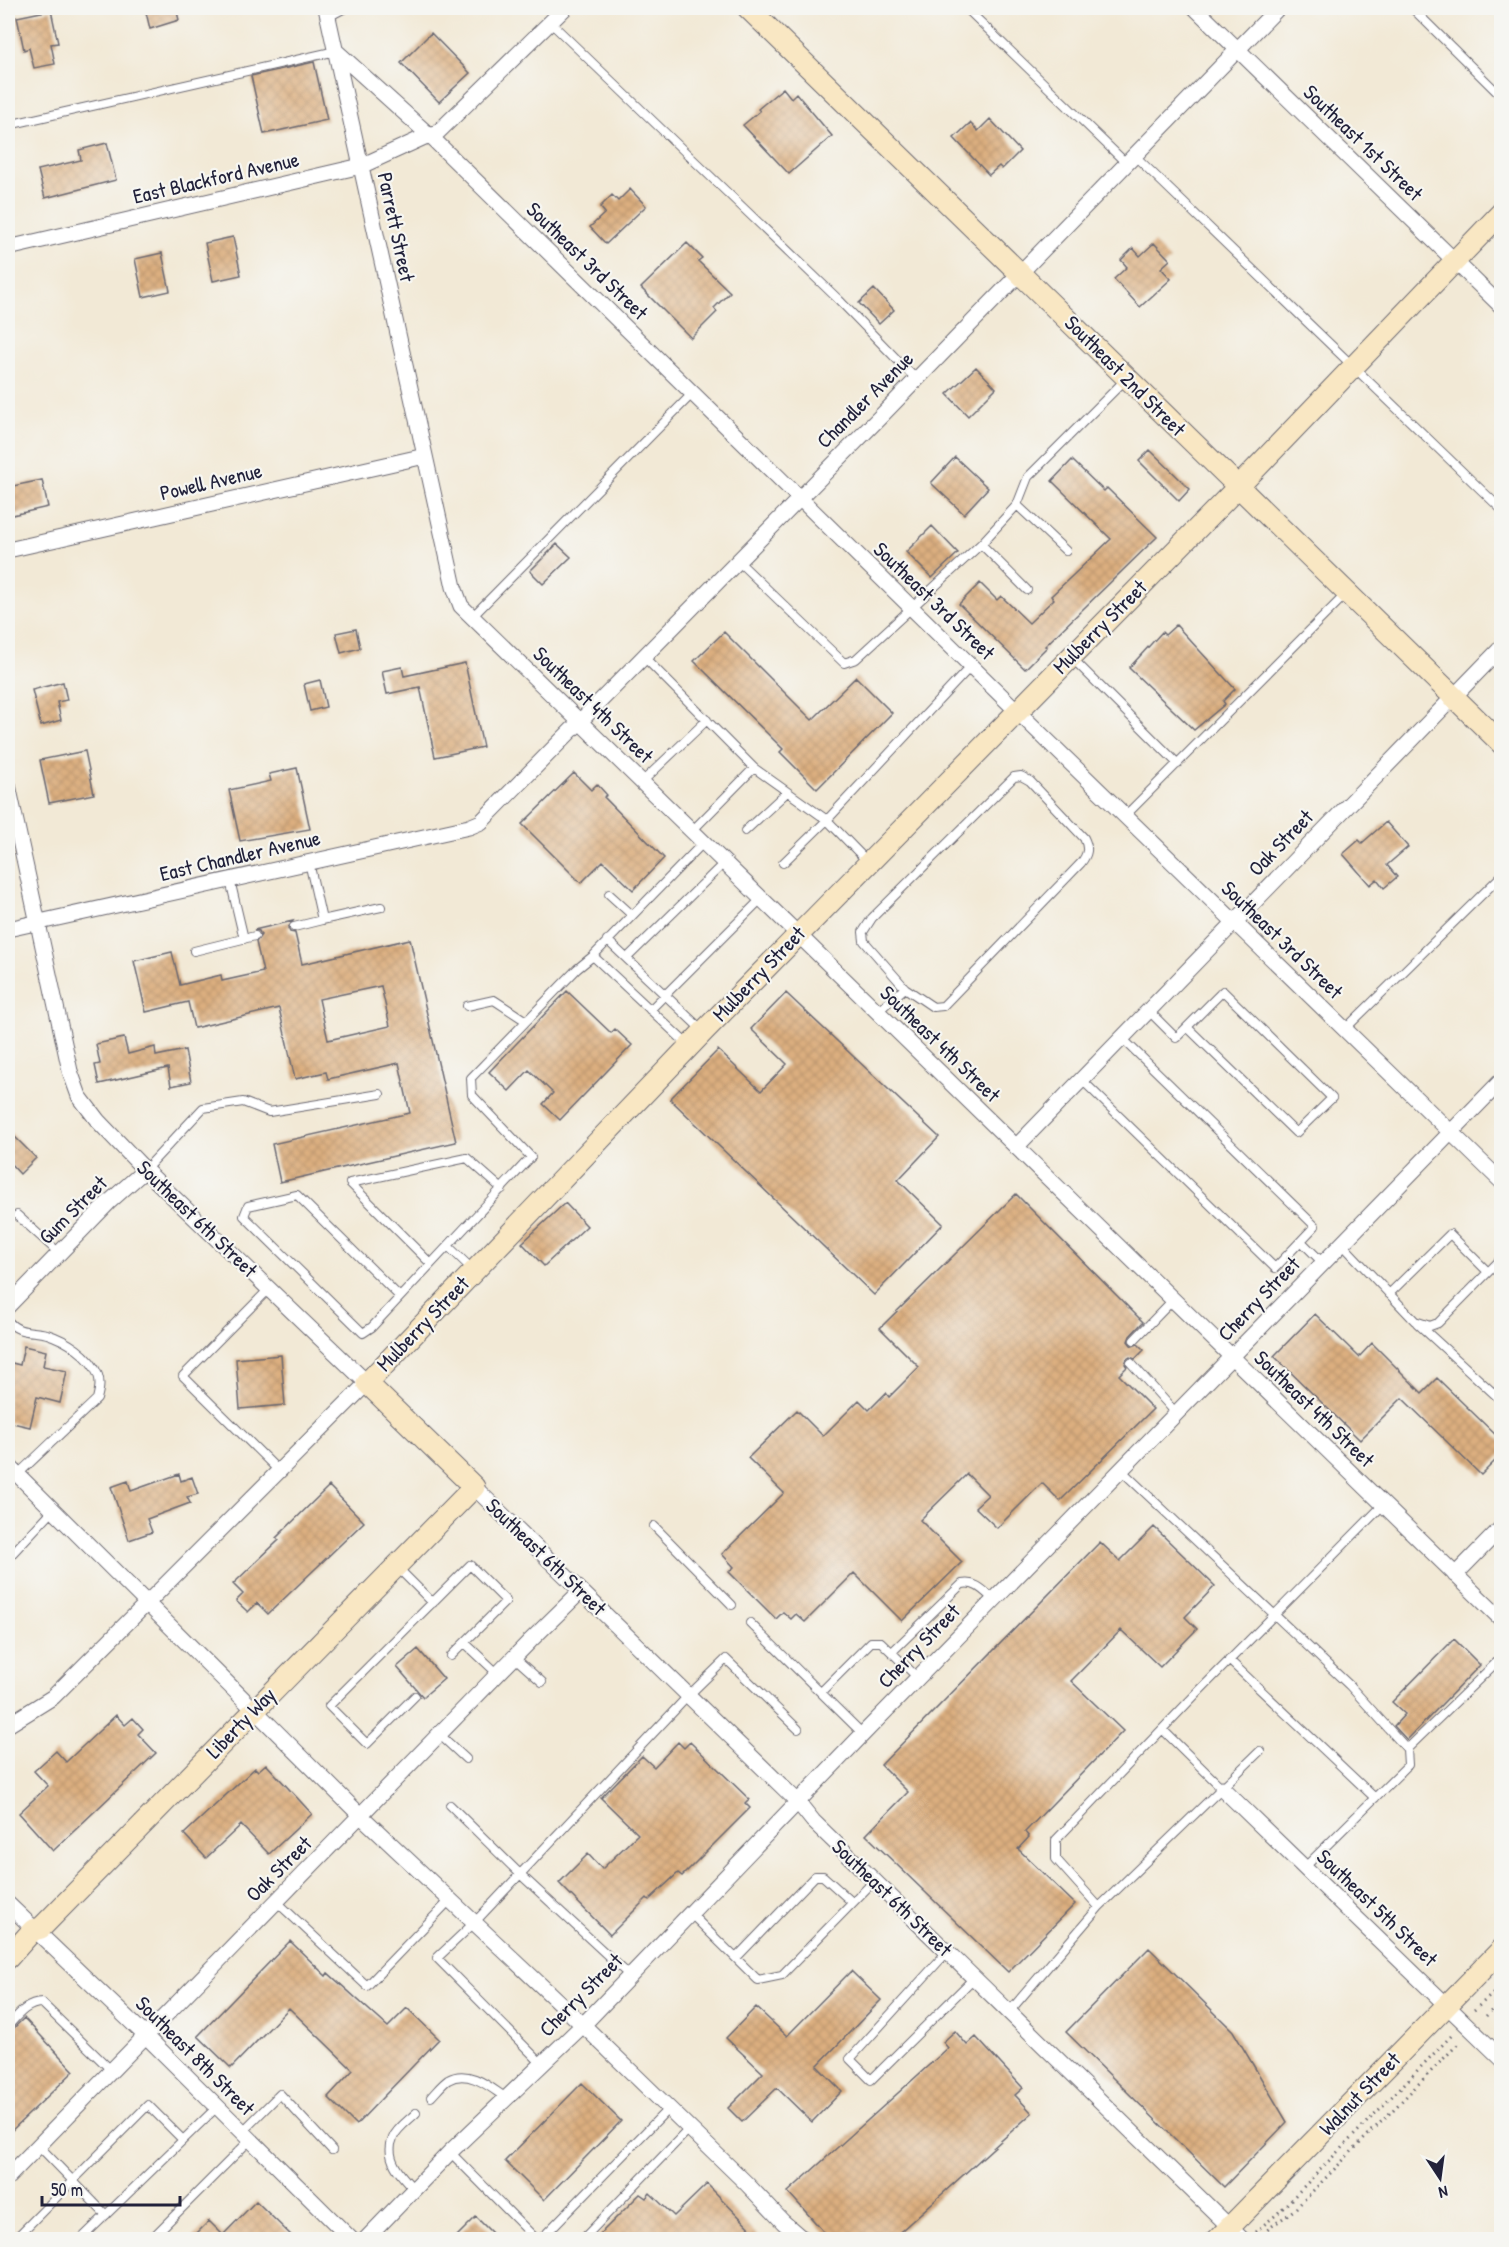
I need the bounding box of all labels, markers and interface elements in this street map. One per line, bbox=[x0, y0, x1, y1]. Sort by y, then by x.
street label: Southeast 1st Street bbox=[1297, 78, 1430, 208]
street label: East Blackford Avenue bbox=[130, 144, 302, 211]
street label: Parrett Street bbox=[371, 170, 422, 285]
street label: Southeast 3rd Street bbox=[520, 195, 655, 327]
street label: Southeast 2nd Street bbox=[1058, 309, 1193, 443]
street label: Chandler Avenue bbox=[810, 345, 920, 455]
street label: Powell Avenue bbox=[157, 456, 265, 507]
street label: Southeast 3rd Street bbox=[867, 535, 1002, 667]
street label: Mulberry Street bbox=[1046, 573, 1154, 680]
street label: Southeast 4th Street bbox=[527, 640, 660, 770]
street label: Oak Street bbox=[1242, 802, 1320, 882]
street label: East Chandler Avenue bbox=[157, 823, 323, 888]
street label: Southeast 3rd Street bbox=[1215, 874, 1350, 1006]
street label: Mulberry Street bbox=[706, 919, 812, 1028]
street label: Southeast 4th Street bbox=[874, 979, 1007, 1109]
street label: Southeast 6th Street bbox=[131, 1154, 265, 1284]
street label: Gum Street bbox=[32, 1168, 114, 1250]
street label: Cherry Street bbox=[1211, 1249, 1307, 1347]
street label: Mulberry Street bbox=[370, 1269, 476, 1378]
street label: Southeast 4th Street bbox=[1248, 1344, 1381, 1474]
street label: Southeast 6th Street bbox=[480, 1492, 614, 1622]
street label: Cherry Street bbox=[871, 1596, 967, 1694]
street label: Liberty Way bbox=[199, 1681, 282, 1765]
street label: Oak Street bbox=[239, 1829, 319, 1908]
street label: Southeast 6th Street bbox=[826, 1833, 960, 1963]
street label: Southeast 5th Street bbox=[1310, 1842, 1445, 1973]
street label: Cherry Street bbox=[532, 1946, 629, 2043]
street label: Southeast 8th Street bbox=[129, 1989, 262, 2122]
street label: Walnut Street bbox=[1313, 2045, 1407, 2142]
north arrow bbox=[1410, 2148, 1470, 2208]
scale bar bbox=[42, 2169, 180, 2207]
text: 50 m bbox=[51, 2177, 83, 2202]
text: N bbox=[1436, 2181, 1450, 2204]

